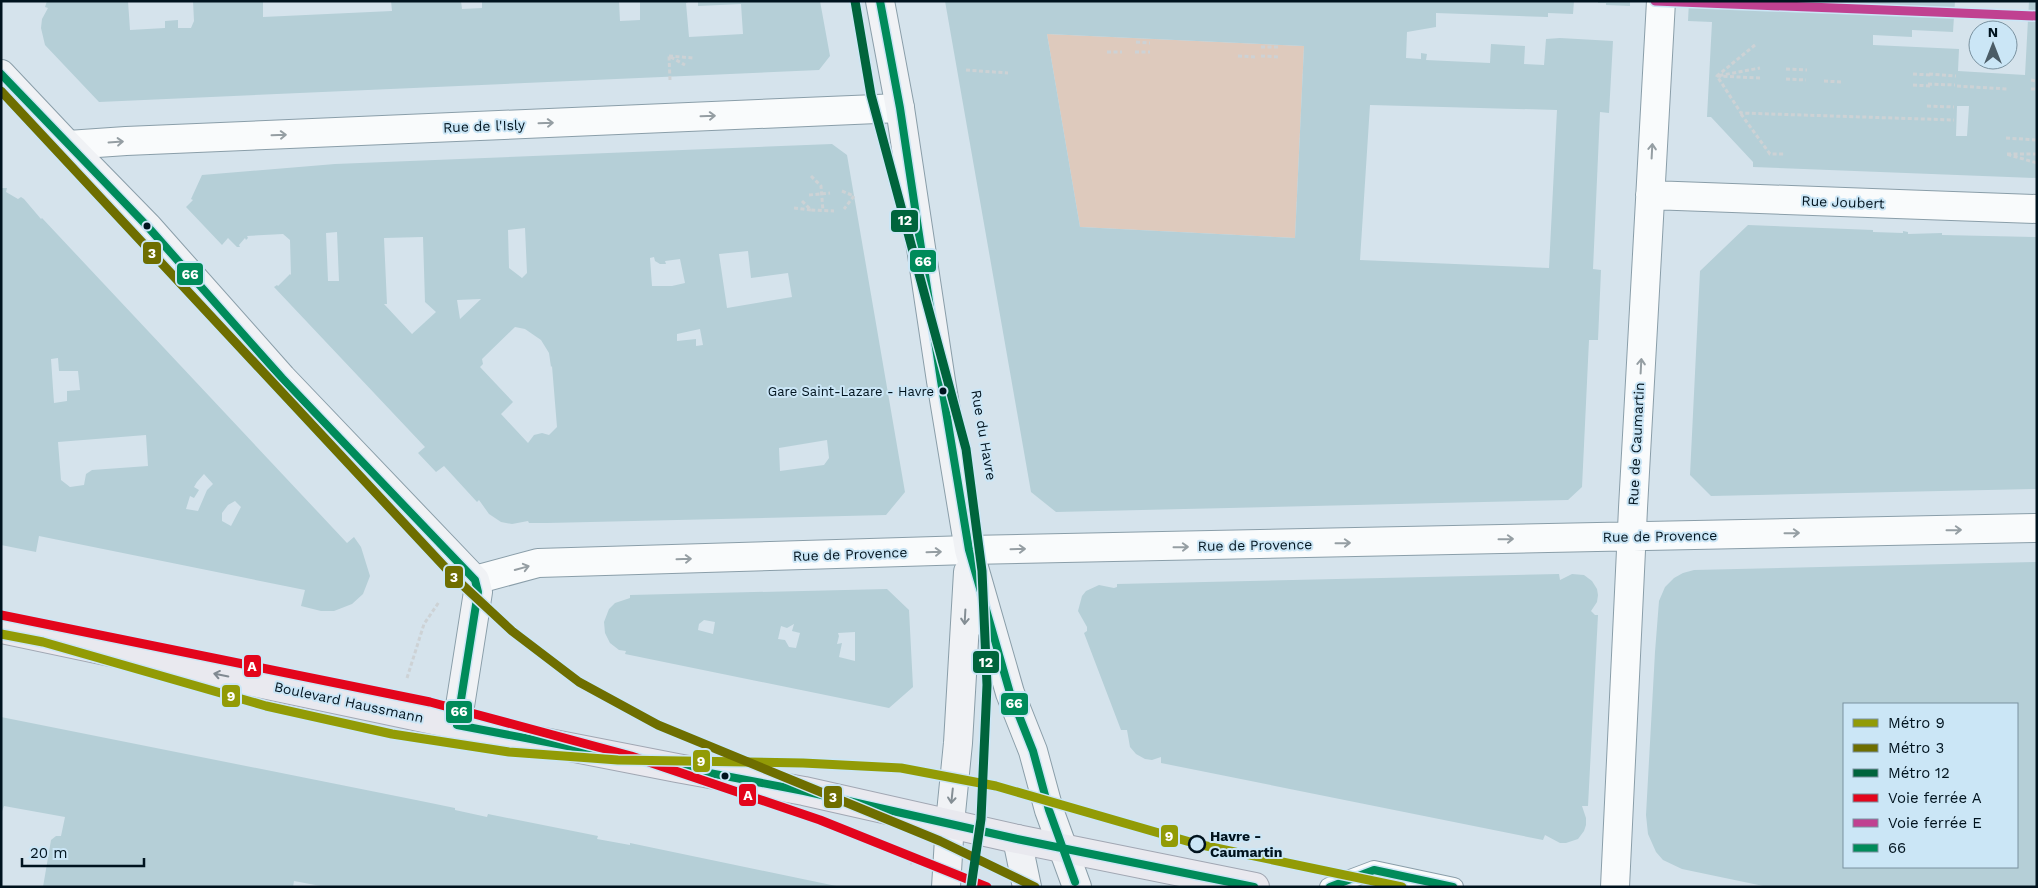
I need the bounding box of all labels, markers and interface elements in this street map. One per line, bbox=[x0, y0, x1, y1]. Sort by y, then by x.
north arrow bbox=[1968, 20, 2018, 70]
text: N bbox=[1988, 24, 1998, 40]
one-way arrow bbox=[700, 111, 716, 120]
street label: Rue de l'Isly bbox=[443, 117, 526, 135]
one-way arrow bbox=[538, 118, 554, 128]
one-way arrow bbox=[270, 130, 286, 139]
one-way arrow bbox=[108, 137, 124, 147]
one-way arrow bbox=[1648, 143, 1657, 159]
street label: Rue Joubert bbox=[1801, 193, 1885, 211]
line badge: 12 bbox=[890, 209, 919, 233]
text: 12 bbox=[898, 212, 912, 228]
unlabelled marker bbox=[142, 221, 152, 231]
line badge: 3 bbox=[142, 241, 162, 265]
text: 3 bbox=[148, 245, 156, 261]
line badge: 66 bbox=[909, 249, 937, 273]
text: 66 bbox=[914, 253, 932, 269]
line badge: 66 bbox=[176, 262, 204, 286]
text: 66 bbox=[181, 266, 199, 282]
one-way arrow bbox=[1636, 358, 1645, 374]
street label: Rue de Caumartin bbox=[1625, 382, 1647, 506]
place label: Gare Saint-Lazare - Havre bbox=[768, 384, 934, 399]
marker: Gare Saint-Lazare - Havre bbox=[938, 386, 948, 396]
street label: Rue du Havre bbox=[968, 389, 1000, 481]
one-way arrow bbox=[1946, 525, 1962, 535]
street label: Rue de Provence bbox=[1603, 527, 1717, 545]
one-way arrow bbox=[1784, 528, 1800, 538]
one-way arrow bbox=[1497, 534, 1513, 544]
street label: Rue de Provence bbox=[1198, 536, 1312, 554]
one-way arrow bbox=[1334, 538, 1351, 548]
one-way arrow bbox=[1172, 542, 1188, 551]
street label: Rue de Provence bbox=[792, 544, 908, 564]
one-way arrow bbox=[1010, 545, 1026, 554]
one-way arrow bbox=[925, 547, 941, 556]
one-way arrow bbox=[676, 554, 692, 564]
one-way arrow bbox=[513, 562, 529, 572]
line badge: 3 bbox=[444, 565, 464, 589]
text: 3 bbox=[450, 569, 458, 585]
one-way arrow bbox=[961, 608, 970, 624]
line badge: 12 bbox=[972, 650, 1000, 674]
line badge: A bbox=[243, 654, 262, 678]
text: 12 bbox=[979, 654, 993, 670]
text: A bbox=[247, 658, 257, 674]
one-way arrow bbox=[213, 670, 229, 680]
street label: Boulevard Haussmann bbox=[273, 678, 425, 726]
line badge: 9 bbox=[221, 684, 241, 708]
text: 9 bbox=[227, 688, 235, 704]
line badge: 66 bbox=[1000, 692, 1029, 716]
text: 66 bbox=[1005, 695, 1023, 711]
line badge: 66 bbox=[445, 700, 473, 724]
text: 66 bbox=[450, 703, 468, 719]
legend bbox=[1843, 703, 2018, 868]
text: Métro 9 bbox=[1888, 714, 1945, 732]
text: Métro 3 bbox=[1888, 739, 1944, 757]
line badge: 9 bbox=[692, 749, 711, 773]
text: 9 bbox=[697, 753, 705, 769]
text: Métro 12 bbox=[1888, 764, 1950, 782]
unlabelled marker bbox=[720, 771, 730, 781]
line badge: A bbox=[738, 783, 757, 807]
line badge: 3 bbox=[823, 785, 843, 809]
text: A bbox=[743, 787, 753, 803]
one-way arrow bbox=[947, 788, 957, 804]
text: 3 bbox=[829, 789, 837, 805]
text: Voie ferrée A bbox=[1888, 789, 1982, 807]
text: Voie ferrée E bbox=[1888, 814, 1982, 832]
line badge: 9 bbox=[1160, 824, 1179, 848]
text: 9 bbox=[1165, 828, 1173, 844]
place label: Havre - Caumartin bbox=[1210, 828, 1282, 860]
marker: Havre - Caumartin bbox=[1188, 835, 1206, 853]
scale bar bbox=[22, 836, 145, 868]
text: 66 bbox=[1888, 839, 1906, 857]
text: 20 m bbox=[30, 844, 68, 862]

